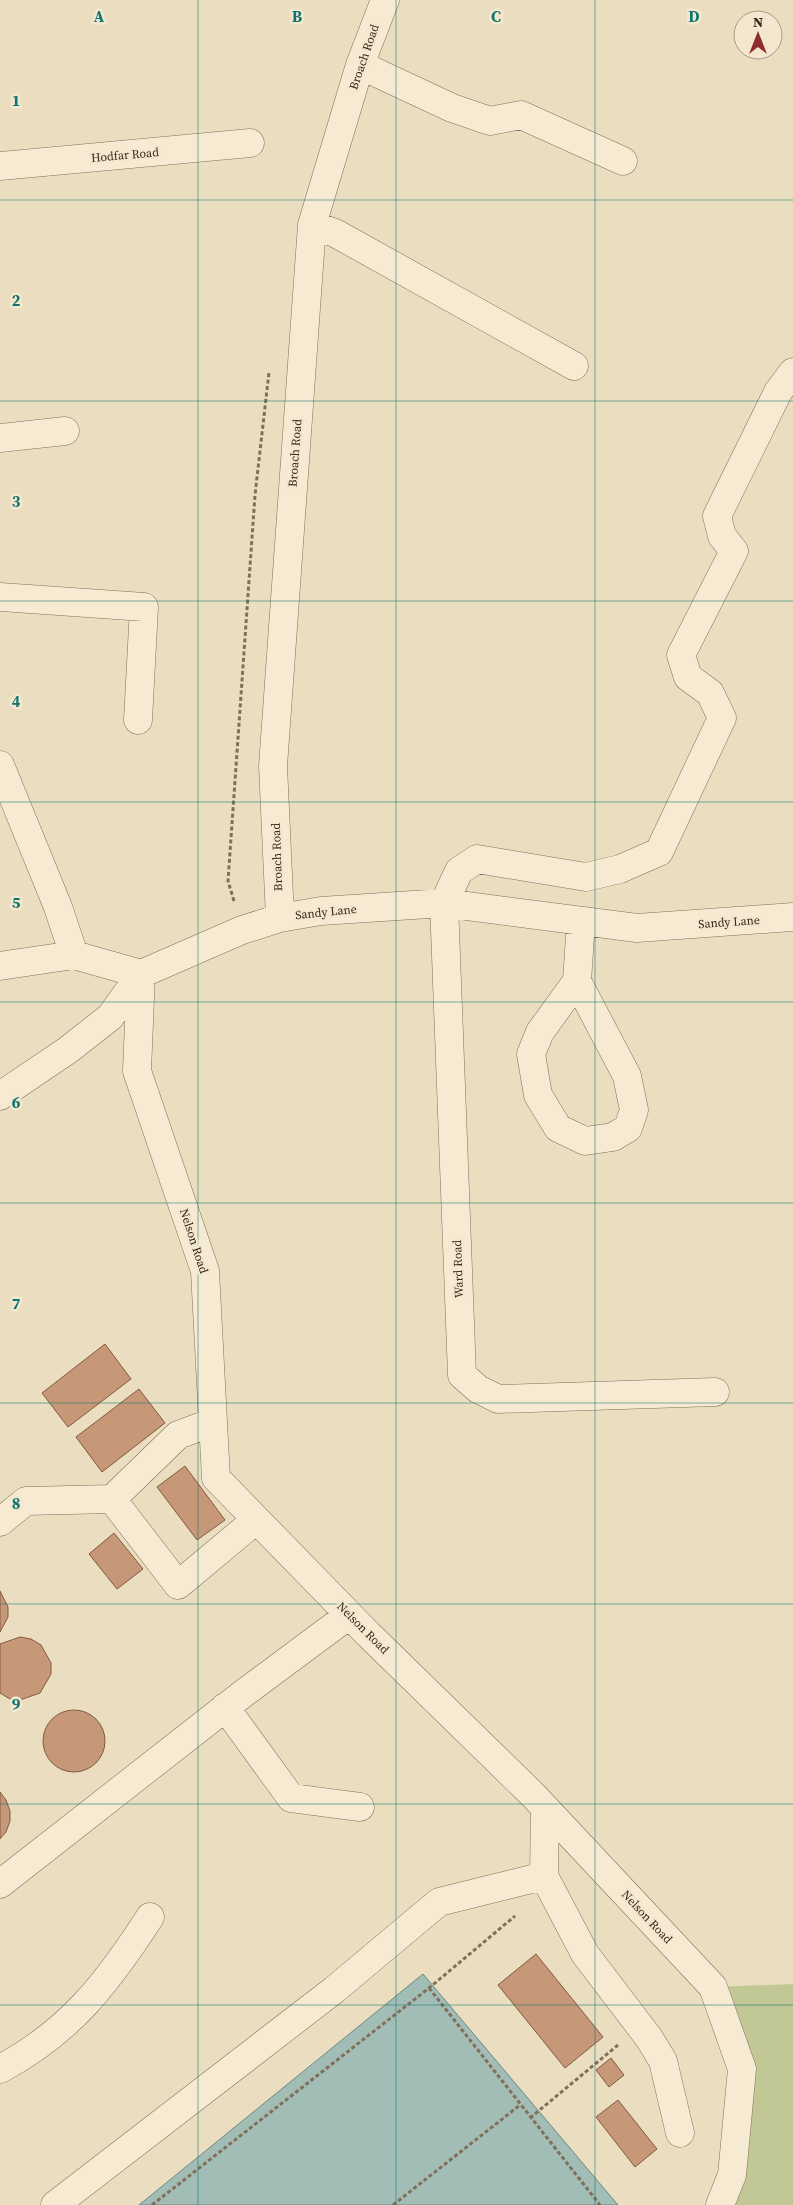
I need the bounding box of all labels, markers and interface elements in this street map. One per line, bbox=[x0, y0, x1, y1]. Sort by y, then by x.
text: A bbox=[94, 5, 105, 27]
text: B bbox=[292, 5, 303, 27]
text: C bbox=[491, 5, 501, 27]
text: D bbox=[688, 5, 700, 27]
north arrow bbox=[733, 10, 783, 60]
text: N bbox=[753, 12, 763, 32]
street label: Broach Road bbox=[345, 22, 383, 92]
text: 1 bbox=[12, 89, 20, 111]
street label: Hodfar Road bbox=[90, 144, 160, 166]
text: 2 bbox=[12, 289, 21, 311]
street label: Broach Road bbox=[285, 418, 305, 488]
text: 3 bbox=[12, 490, 21, 512]
text: 4 bbox=[12, 690, 21, 712]
street label: Broach Road bbox=[268, 822, 286, 891]
text: 5 bbox=[12, 891, 21, 913]
street label: Sandy Lane bbox=[294, 901, 358, 923]
street label: Sandy Lane bbox=[698, 912, 760, 932]
text: 6 bbox=[12, 1091, 21, 1113]
street label: Nelson Road bbox=[176, 1207, 212, 1276]
street label: Ward Road bbox=[449, 1239, 467, 1299]
text: 7 bbox=[12, 1292, 21, 1314]
text: 8 bbox=[12, 1492, 20, 1514]
street label: Nelson Road bbox=[334, 1599, 393, 1658]
text: 9 bbox=[12, 1693, 21, 1715]
street label: Nelson Road bbox=[618, 1887, 676, 1947]

